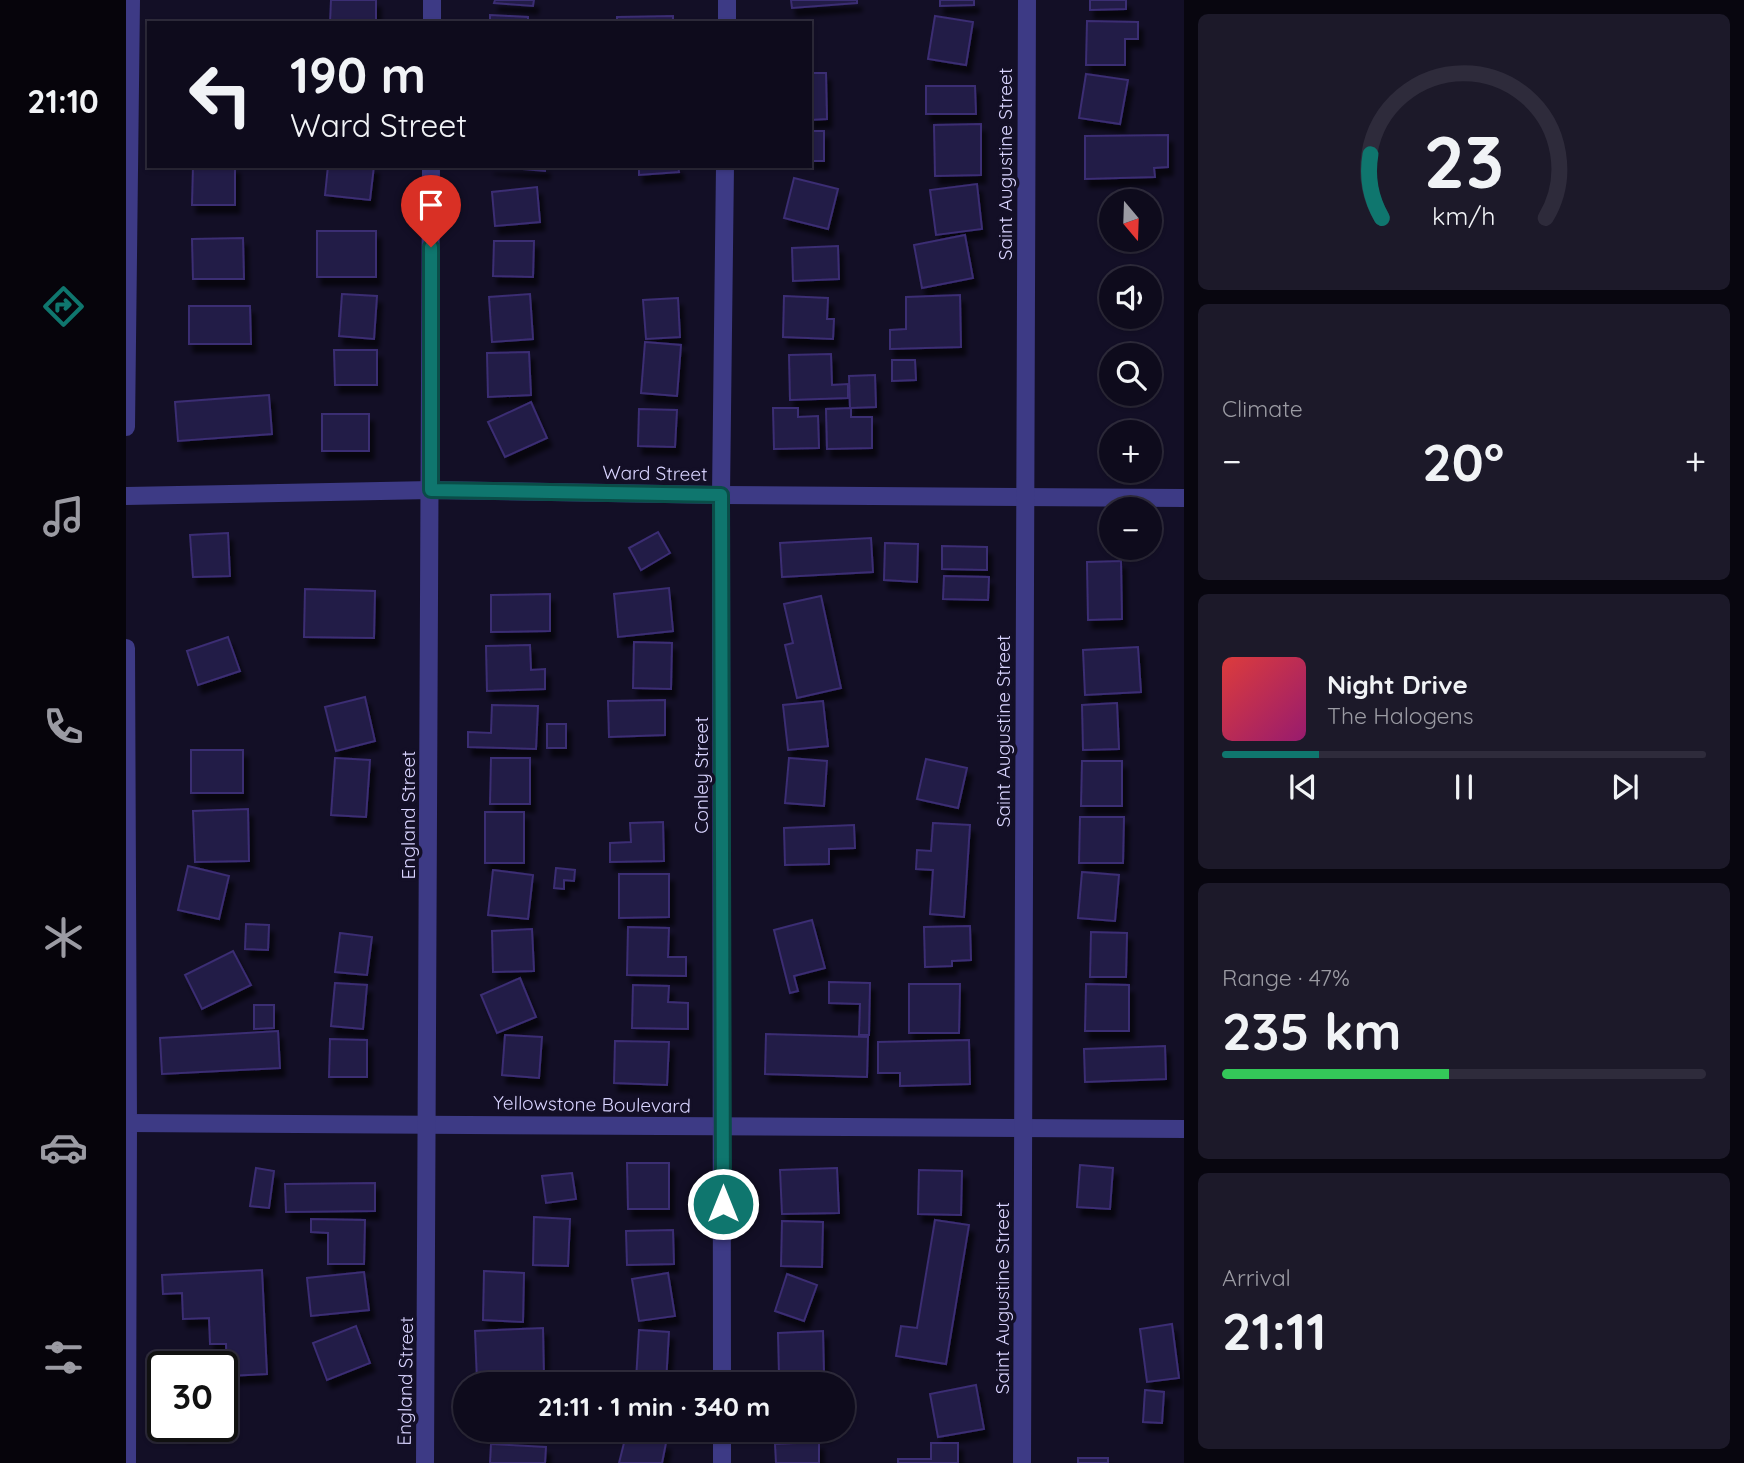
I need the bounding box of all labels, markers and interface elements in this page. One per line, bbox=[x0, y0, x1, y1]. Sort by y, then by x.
text: 190 m bbox=[290, 44, 426, 105]
icon: left bbox=[175, 49, 266, 140]
street label: Saint Augustine Street bbox=[993, 68, 1017, 260]
text: 21:10 bbox=[27, 81, 99, 121]
text: Ward Street bbox=[290, 105, 467, 145]
text: 23 bbox=[1424, 115, 1504, 206]
pin bbox=[401, 175, 461, 247]
icon: arrive bbox=[412, 186, 450, 224]
north arrow bbox=[1099, 189, 1162, 252]
map controls bbox=[1099, 189, 1162, 560]
text: km/h bbox=[1432, 200, 1496, 231]
button: sound bbox=[1099, 266, 1162, 329]
icon: directions bbox=[39, 282, 88, 331]
button: search bbox=[1099, 343, 1162, 406]
text: Climate bbox=[1222, 394, 1303, 423]
button: + bbox=[1099, 420, 1162, 483]
text: 20° bbox=[1422, 429, 1504, 494]
text: − bbox=[1222, 437, 1242, 485]
text: + bbox=[1685, 437, 1706, 485]
street label: Ward Street bbox=[602, 460, 708, 486]
icon: music bbox=[39, 492, 88, 541]
button: − bbox=[1099, 497, 1162, 560]
street label: Saint Augustine Street bbox=[991, 635, 1015, 827]
text: Night Drive bbox=[1327, 668, 1468, 701]
text: The Halogens bbox=[1327, 701, 1474, 730]
icon: phone bbox=[39, 702, 88, 751]
street label: Conley Street bbox=[689, 716, 713, 834]
street label: England Street bbox=[396, 750, 420, 880]
icon: previous bbox=[1284, 768, 1322, 806]
icon: pause bbox=[1445, 768, 1483, 806]
icon: next bbox=[1606, 768, 1644, 806]
icon: climate bbox=[39, 913, 88, 962]
text: Range · 47% bbox=[1222, 963, 1350, 992]
text: 235 km bbox=[1222, 998, 1402, 1063]
street label: Yellowstone Boulevard bbox=[493, 1090, 691, 1118]
icon: car bbox=[39, 1123, 88, 1172]
position arrow bbox=[686, 1167, 760, 1241]
street label: Saint Augustine Street bbox=[990, 1202, 1014, 1394]
text: Arrival bbox=[1222, 1263, 1291, 1292]
text: 21:11 bbox=[1222, 1298, 1326, 1363]
street label: England Street bbox=[392, 1316, 418, 1446]
icon: filters bbox=[39, 1333, 88, 1382]
speed limit sign: 30 bbox=[147, 1351, 238, 1442]
text: 21:11 · 1 min · 340 m bbox=[538, 1390, 770, 1423]

